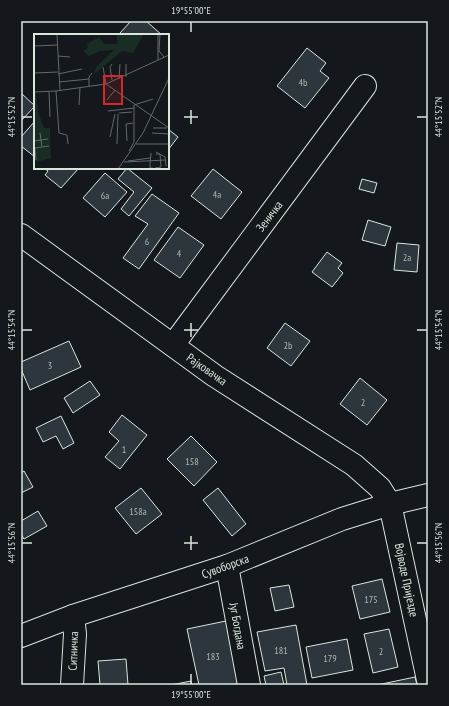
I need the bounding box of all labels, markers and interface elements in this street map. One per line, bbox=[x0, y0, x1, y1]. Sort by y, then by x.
text: 19°55'00"E bbox=[171, 4, 211, 17]
inset map bbox=[34, 34, 169, 169]
house number: 4b bbox=[299, 76, 307, 89]
text: 44°15'52"N bbox=[5, 97, 18, 137]
text: 44°15'52"N bbox=[432, 97, 445, 137]
house number: 4a bbox=[213, 188, 221, 201]
house number: 6a bbox=[101, 189, 109, 202]
street label: Зеничка bbox=[253, 197, 286, 234]
house number: 6 bbox=[145, 235, 150, 248]
house number: 4 bbox=[177, 247, 182, 260]
house number: 2a bbox=[403, 251, 411, 264]
text: 44°15'54"N bbox=[5, 310, 18, 350]
text: 44°15'54"N bbox=[432, 310, 445, 350]
house number: 2b bbox=[284, 339, 292, 352]
street label: Рајковачка bbox=[184, 350, 230, 388]
house number: 3 bbox=[48, 359, 52, 372]
house number: 2 bbox=[361, 396, 365, 409]
house number: 1 bbox=[122, 443, 126, 456]
house number: 158 bbox=[185, 455, 199, 468]
house number: 158a bbox=[129, 505, 147, 518]
text: 44°15'56"N bbox=[5, 523, 18, 563]
text: 44°15'56"N bbox=[432, 523, 445, 563]
street label: Војводе Пријезде bbox=[392, 542, 422, 618]
street label: Сувоборска bbox=[199, 550, 251, 581]
house number: 175 bbox=[364, 593, 378, 606]
street label: Југ Богдана bbox=[226, 601, 250, 651]
street label: Ситничка bbox=[65, 631, 81, 671]
house number: 181 bbox=[274, 644, 288, 657]
house number: 2 bbox=[379, 645, 383, 658]
house number: 183 bbox=[206, 650, 220, 663]
house number: 179 bbox=[323, 652, 337, 665]
text: 19°55'00"E bbox=[171, 688, 211, 701]

